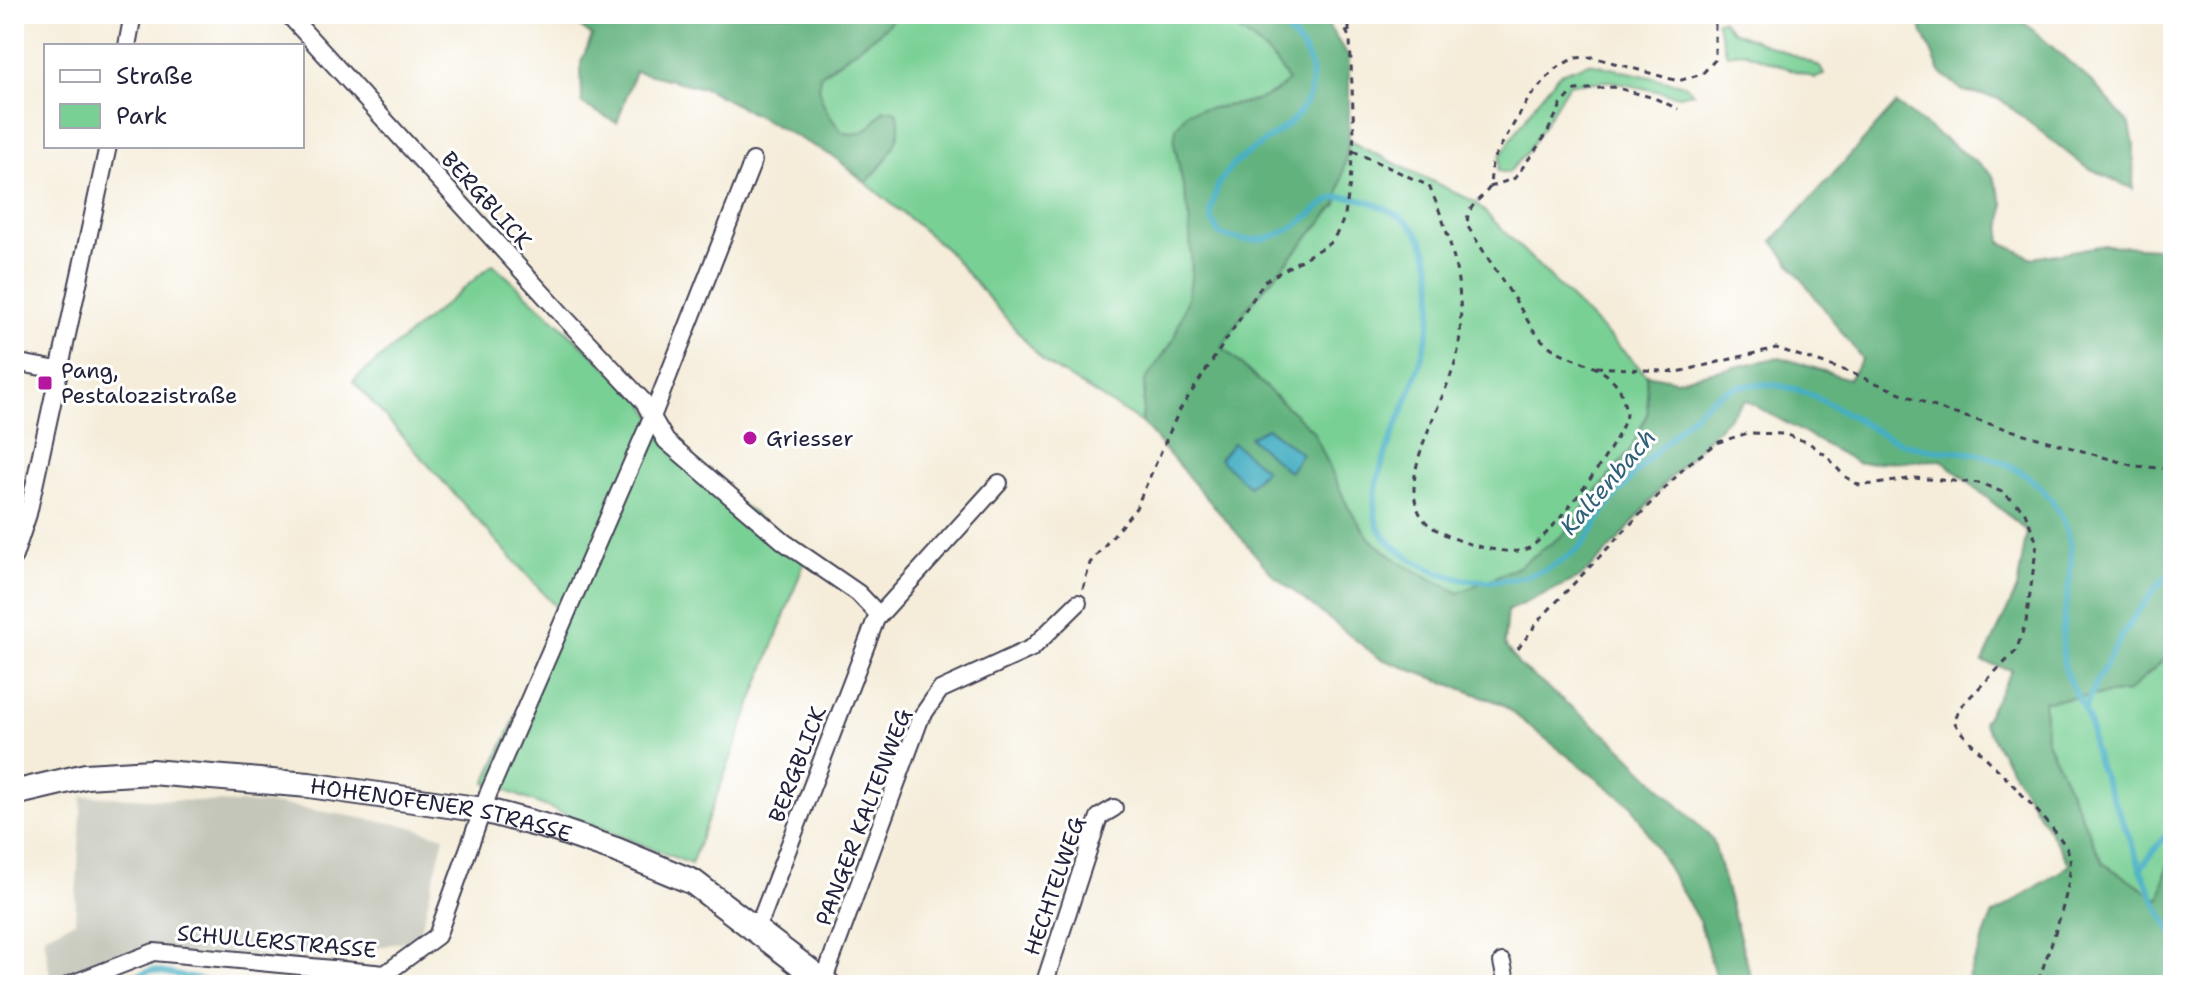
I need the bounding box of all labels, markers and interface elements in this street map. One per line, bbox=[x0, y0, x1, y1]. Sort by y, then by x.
legend bbox=[44, 44, 304, 148]
text: Straße bbox=[116, 60, 193, 92]
text: Park bbox=[116, 100, 168, 132]
street label: BERGBLICK bbox=[435, 145, 538, 255]
place label: Pang, Pestalozzistraße bbox=[61, 356, 237, 410]
marker: Pang, Pestalozzistraße bbox=[36, 374, 54, 392]
water label: Kaltenbach bbox=[1553, 422, 1663, 542]
place label: Griesser bbox=[766, 424, 854, 453]
marker: Griesser bbox=[741, 429, 759, 447]
street label: BERGBLICK bbox=[762, 702, 833, 826]
street label: PANGER KALTENWEG bbox=[809, 704, 918, 930]
street label: HOHENOFENER STRASSE bbox=[308, 771, 576, 849]
street label: HECHTELWEG bbox=[1017, 813, 1092, 959]
street label: SCHULLERSTRASSE bbox=[176, 918, 378, 965]

